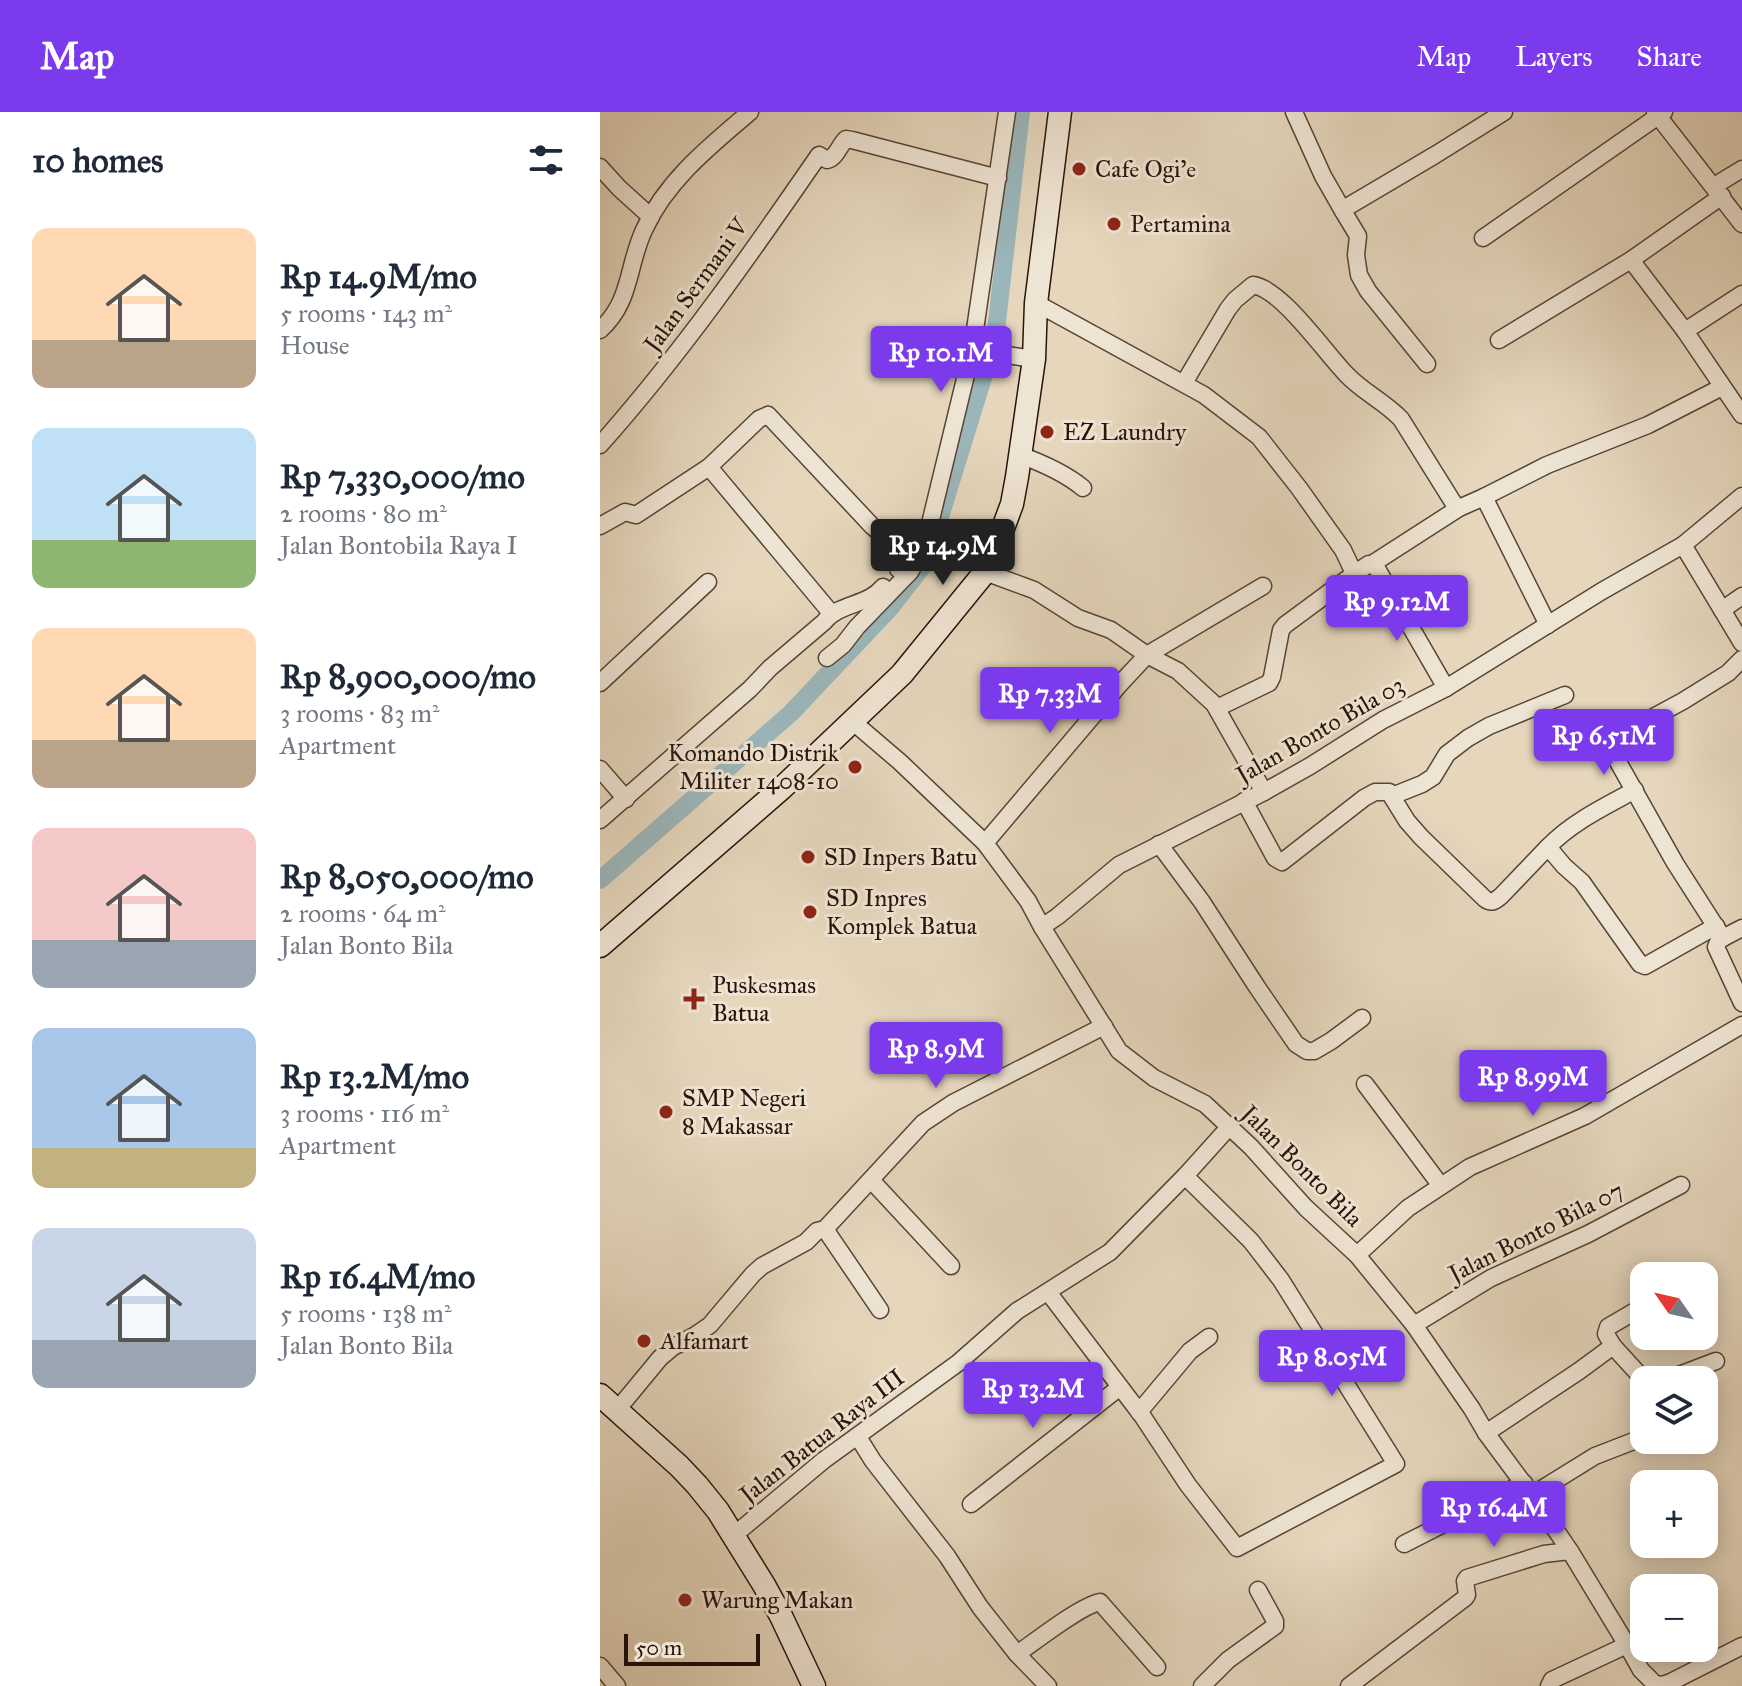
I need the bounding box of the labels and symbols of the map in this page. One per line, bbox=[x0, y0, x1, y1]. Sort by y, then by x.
place label: Cafe Ogi'e bbox=[1095, 154, 1196, 184]
marker: Cafe Ogi'e bbox=[1070, 160, 1088, 178]
place label: Pertamina bbox=[1130, 209, 1232, 239]
street label: Jalan Sermani V bbox=[635, 211, 756, 360]
marker: Pertamina bbox=[1105, 215, 1123, 233]
pin: Rp 10.1M bbox=[858, 326, 1024, 394]
place label: EZ Laundry bbox=[1063, 417, 1187, 447]
marker: EZ Laundry bbox=[1038, 423, 1056, 441]
pin: Rp 14.9M bbox=[860, 519, 1026, 587]
pin: Rp 9.12M bbox=[1314, 575, 1480, 643]
pin: Rp 7.33M bbox=[967, 667, 1133, 735]
street label: Jalan Bonto Bila 03 bbox=[1228, 670, 1409, 792]
pin: Rp 6.51M bbox=[1521, 709, 1687, 777]
place label: Komando Distrik Militer 1408-10 bbox=[668, 738, 840, 796]
marker: Komando Distrik Militer 1408-10 bbox=[846, 758, 864, 776]
place label: SD Inpers Batu bbox=[824, 842, 978, 872]
marker: SD Inpers Batu bbox=[799, 848, 817, 866]
place label: SD Inpres Komplek Batua bbox=[826, 883, 978, 941]
marker: SD Inpres Komplek Batua bbox=[801, 903, 819, 921]
place label: Puskesmas Batua bbox=[712, 970, 816, 1028]
marker: Puskesmas Batua bbox=[683, 988, 705, 1010]
pin: Rp 8.9M bbox=[862, 1022, 1010, 1090]
pin: Rp 8.99M bbox=[1450, 1050, 1616, 1118]
place label: SMP Negeri 8 Makassar bbox=[682, 1083, 807, 1141]
street label: Jalan Bonto Bila bbox=[1233, 1097, 1370, 1234]
marker: SMP Negeri 8 Makassar bbox=[657, 1103, 675, 1121]
street label: Jalan Bonto Bila 07 bbox=[1441, 1175, 1628, 1290]
north arrow bbox=[1630, 1262, 1718, 1350]
place label: Alfamart bbox=[659, 1326, 749, 1356]
pin: Rp 8.05M bbox=[1249, 1330, 1415, 1398]
marker: Alfamart bbox=[635, 1332, 653, 1350]
street label: Jalan Batua Raya III bbox=[731, 1362, 910, 1511]
pin: Rp 13.2M bbox=[950, 1362, 1116, 1430]
pin: Rp 16.4M bbox=[1411, 1481, 1577, 1549]
place label: Warung Makan bbox=[701, 1585, 853, 1615]
marker: Warung Makan bbox=[676, 1591, 694, 1609]
scale bar bbox=[624, 1630, 760, 1666]

